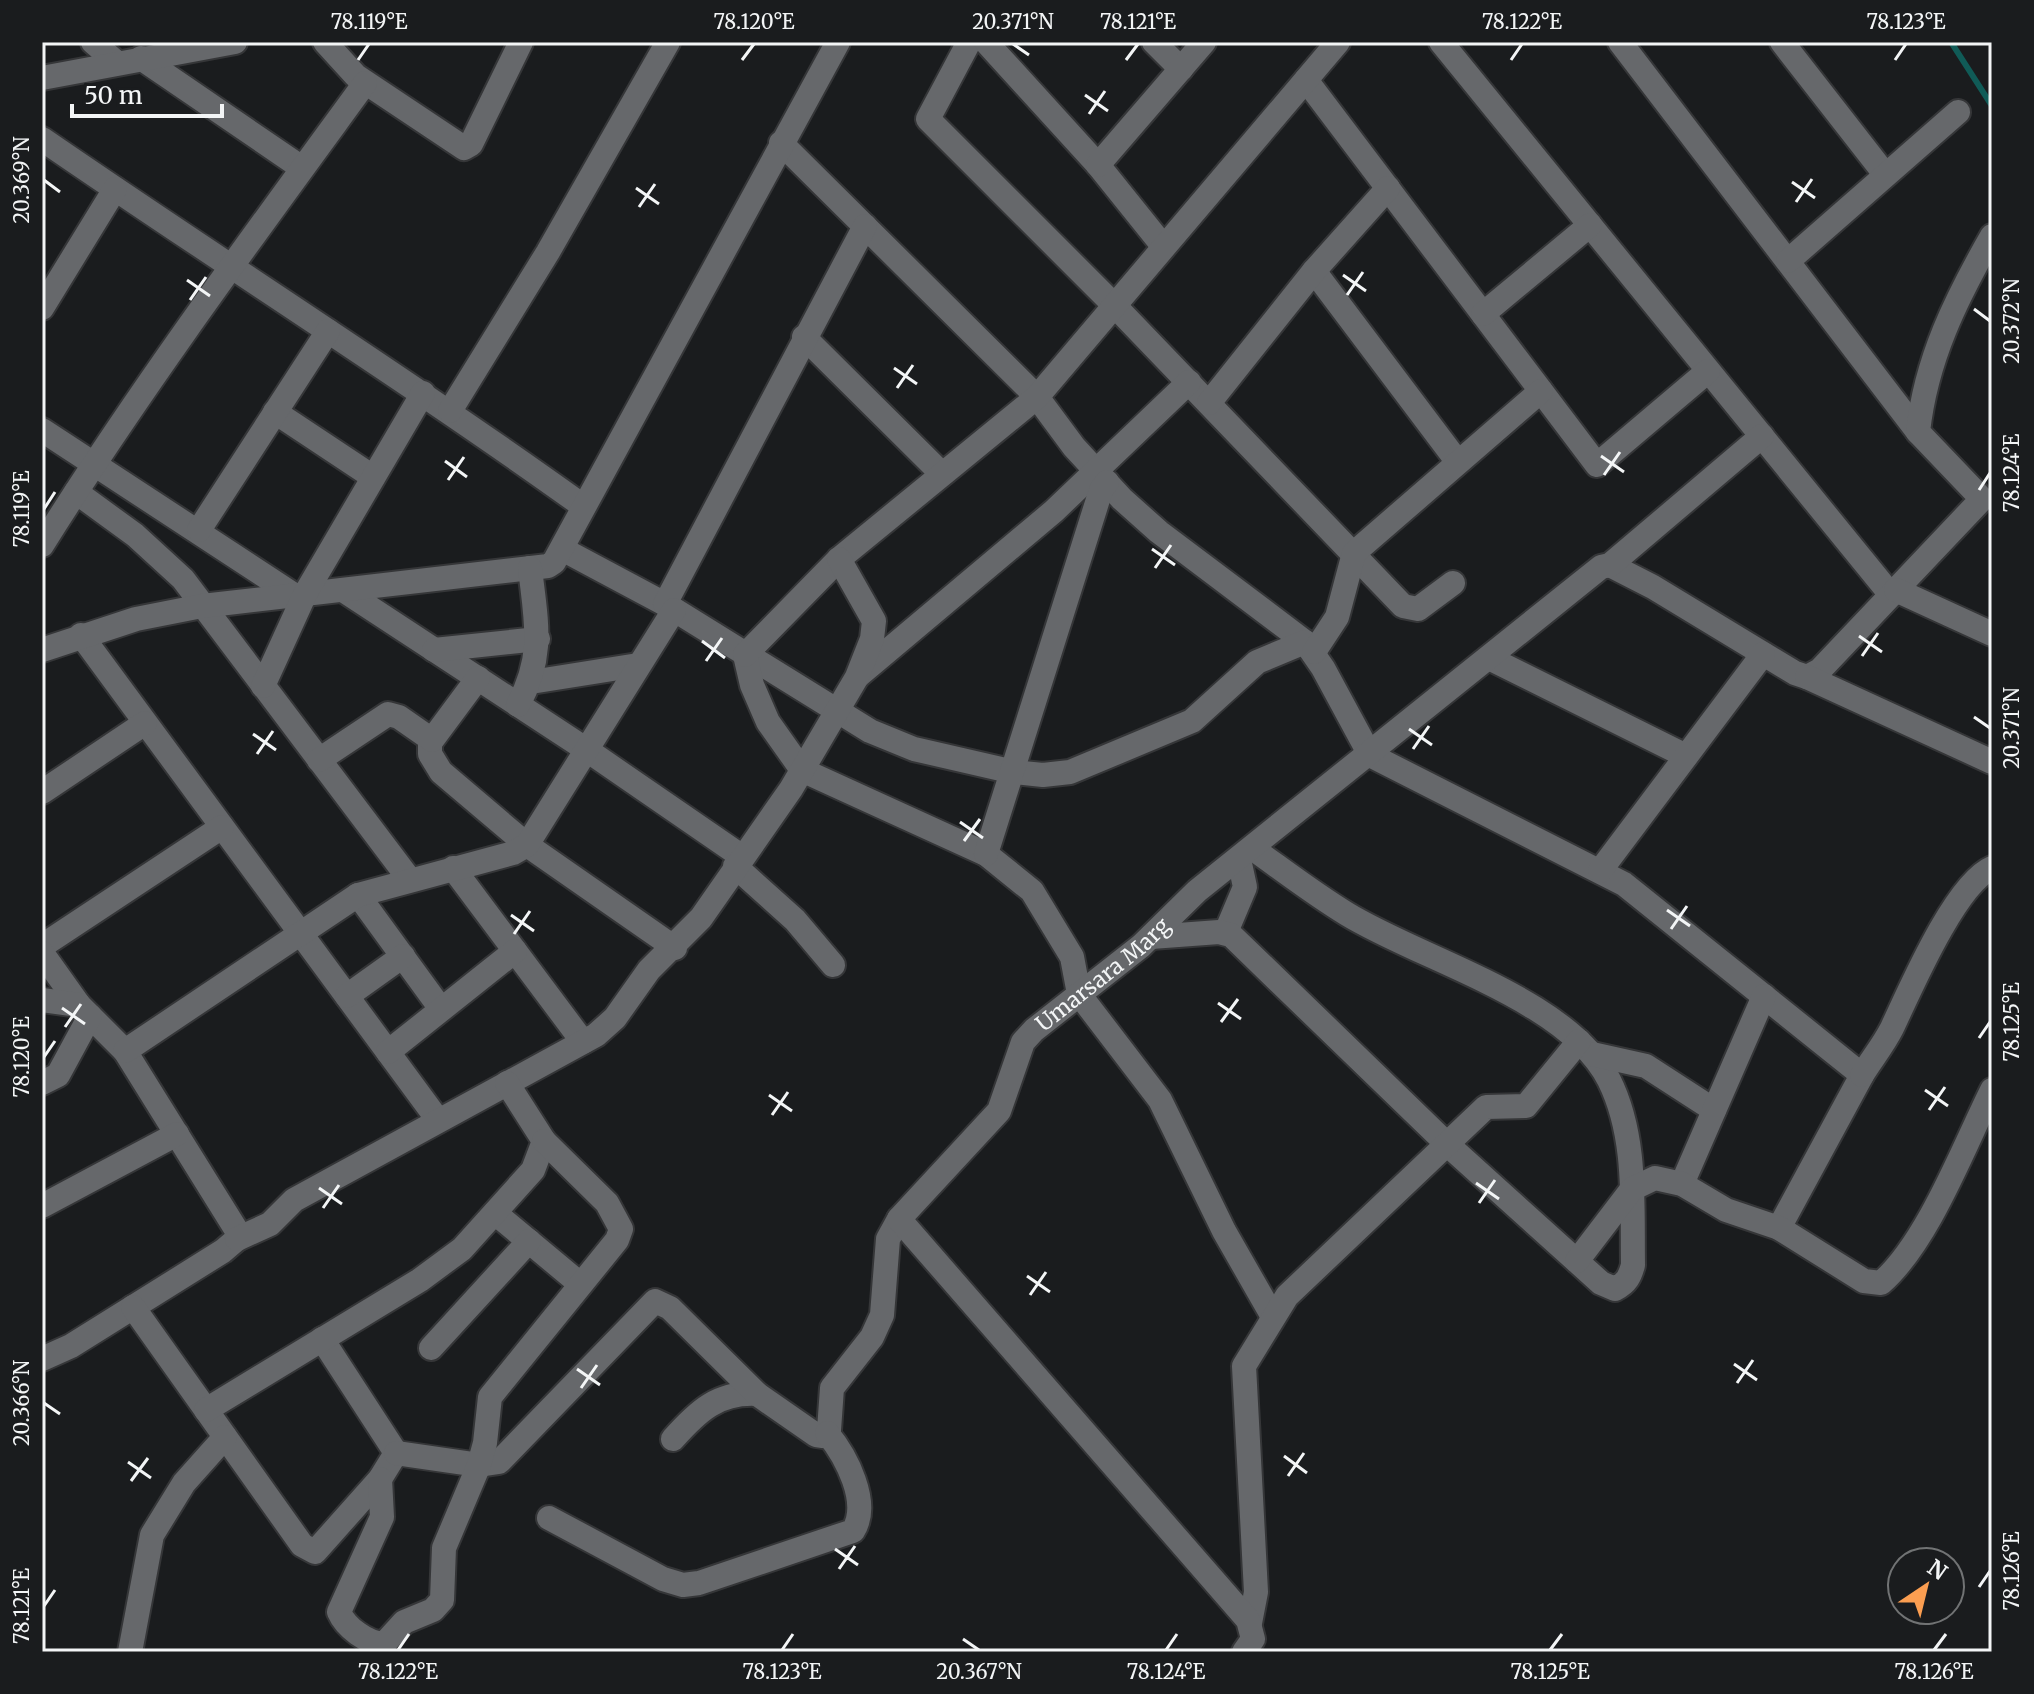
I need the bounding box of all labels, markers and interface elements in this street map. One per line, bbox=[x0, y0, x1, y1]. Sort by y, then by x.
text: 78.119°E bbox=[331, 9, 408, 34]
text: 78.120°E bbox=[713, 9, 795, 34]
text: 20.371°N bbox=[972, 9, 1054, 34]
text: 78.121°E bbox=[1100, 9, 1176, 34]
text: 78.122°E bbox=[1482, 9, 1562, 34]
text: 78.123°E bbox=[1866, 9, 1946, 34]
scale bar bbox=[72, 68, 222, 118]
text: 50 m bbox=[84, 80, 143, 111]
text: 20.369°N bbox=[9, 136, 34, 223]
text: 20.372°N bbox=[1999, 278, 2024, 364]
text: 78.124°E bbox=[1999, 434, 2024, 512]
text: 78.119°E bbox=[9, 470, 34, 547]
text: 20.371°N bbox=[1999, 687, 2024, 769]
street label: Umarsara Marg bbox=[1030, 912, 1176, 1037]
text: 78.125°E bbox=[1999, 982, 2024, 1062]
text: 78.120°E bbox=[9, 1016, 34, 1098]
text: 20.366°N bbox=[9, 1360, 34, 1446]
text: 78.126°E bbox=[1999, 1531, 2024, 1611]
north arrow bbox=[1886, 1546, 1966, 1626]
text: N bbox=[1922, 1553, 1953, 1586]
text: 78.121°E bbox=[9, 1568, 34, 1644]
text: 78.122°E bbox=[358, 1659, 438, 1684]
text: 78.123°E bbox=[742, 1659, 822, 1684]
text: 20.367°N bbox=[936, 1659, 1022, 1684]
text: 78.124°E bbox=[1127, 1659, 1205, 1684]
text: 78.125°E bbox=[1510, 1659, 1590, 1684]
text: 78.126°E bbox=[1894, 1659, 1974, 1684]

